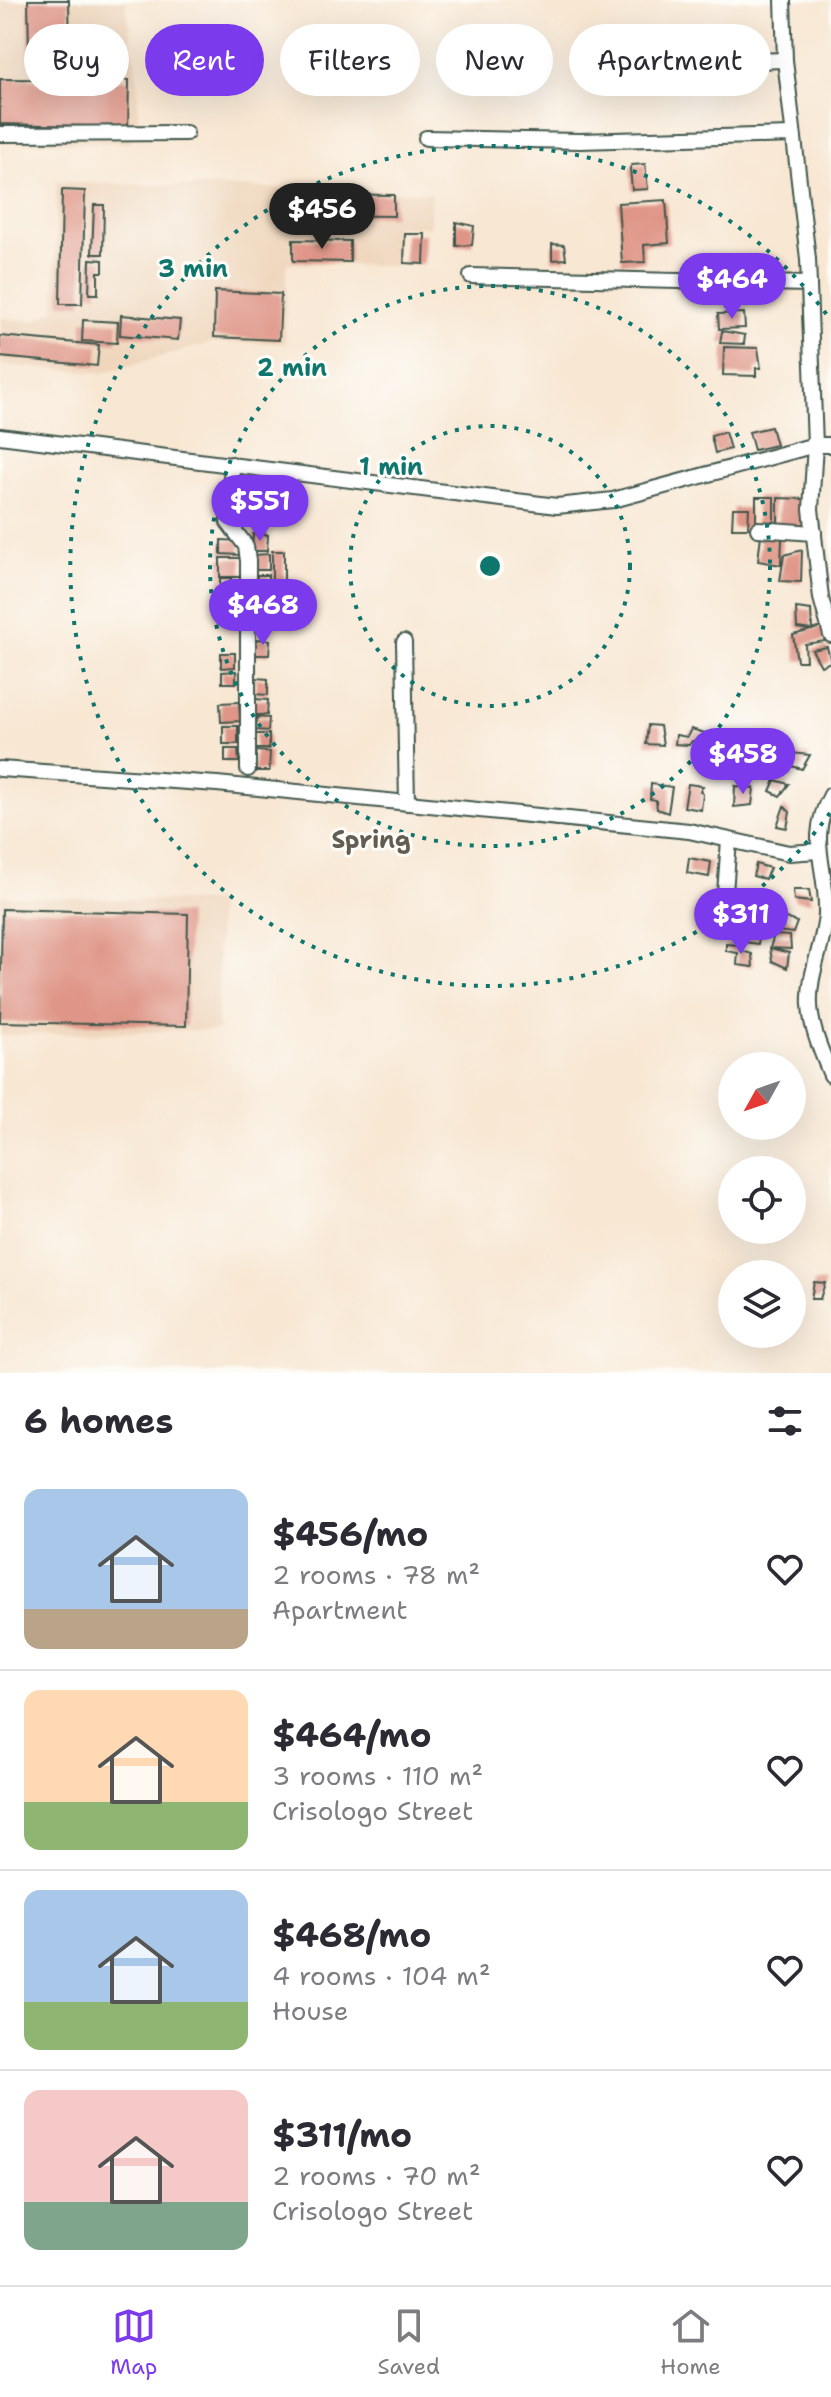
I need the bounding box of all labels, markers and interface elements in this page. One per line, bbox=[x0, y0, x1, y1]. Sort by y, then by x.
chip: Buy bbox=[24, 24, 129, 96]
chip: Rent bbox=[145, 24, 264, 96]
chip: Filters bbox=[280, 24, 420, 96]
chip: New bbox=[436, 24, 553, 96]
chip: Apartment bbox=[569, 24, 771, 96]
pin: $456 bbox=[275, 183, 369, 251]
text: $456 bbox=[287, 191, 357, 226]
text: 3 min bbox=[158, 253, 228, 285]
pin: $464 bbox=[685, 253, 779, 321]
text: $464 bbox=[696, 261, 768, 296]
text: 2 min bbox=[257, 352, 327, 384]
text: 1 min bbox=[359, 451, 423, 483]
pin: $551 bbox=[213, 475, 307, 543]
text: $551 bbox=[229, 483, 291, 518]
centre of rings bbox=[476, 552, 504, 580]
pin: $468 bbox=[216, 579, 310, 647]
text: $468 bbox=[227, 587, 299, 622]
pin: $458 bbox=[696, 728, 790, 796]
text: $458 bbox=[708, 736, 778, 771]
district label: Spring bbox=[332, 824, 410, 856]
pin: $311 bbox=[694, 888, 788, 956]
text: $311 bbox=[712, 896, 770, 931]
north arrow bbox=[718, 1052, 806, 1140]
map controls bbox=[718, 1052, 806, 1348]
button: locate bbox=[718, 1156, 806, 1244]
button: layers bbox=[718, 1260, 806, 1348]
text: 6 homes bbox=[24, 1398, 173, 1444]
icon: filters bbox=[763, 1399, 807, 1443]
text: $456/mo bbox=[272, 1511, 428, 1557]
icon: home bbox=[88, 1521, 184, 1617]
icon: heart bbox=[763, 1547, 807, 1591]
text: 2 rooms · 78 m² bbox=[272, 1557, 480, 1592]
text: Apartment bbox=[272, 1592, 408, 1627]
text: $464/mo bbox=[272, 1712, 432, 1758]
icon: home bbox=[88, 1722, 184, 1818]
icon: heart bbox=[763, 1748, 807, 1792]
text: 3 rooms · 110 m² bbox=[272, 1758, 483, 1793]
text: Crisologo Street bbox=[272, 1793, 473, 1828]
text: $468/mo bbox=[272, 1912, 431, 1958]
icon: home bbox=[88, 1922, 184, 2018]
icon: heart bbox=[763, 1948, 807, 1992]
text: 4 rooms · 104 m² bbox=[272, 1958, 491, 1993]
text: House bbox=[272, 1993, 348, 2028]
text: $311/mo bbox=[272, 2112, 412, 2158]
icon: home bbox=[88, 2122, 184, 2218]
icon: heart bbox=[763, 2148, 807, 2192]
text: 2 rooms · 70 m² bbox=[272, 2158, 481, 2193]
text: Crisologo Street bbox=[272, 2193, 473, 2228]
tab: Map bbox=[110, 2304, 157, 2381]
tab: Saved bbox=[378, 2304, 440, 2381]
tab: Home bbox=[660, 2304, 721, 2381]

